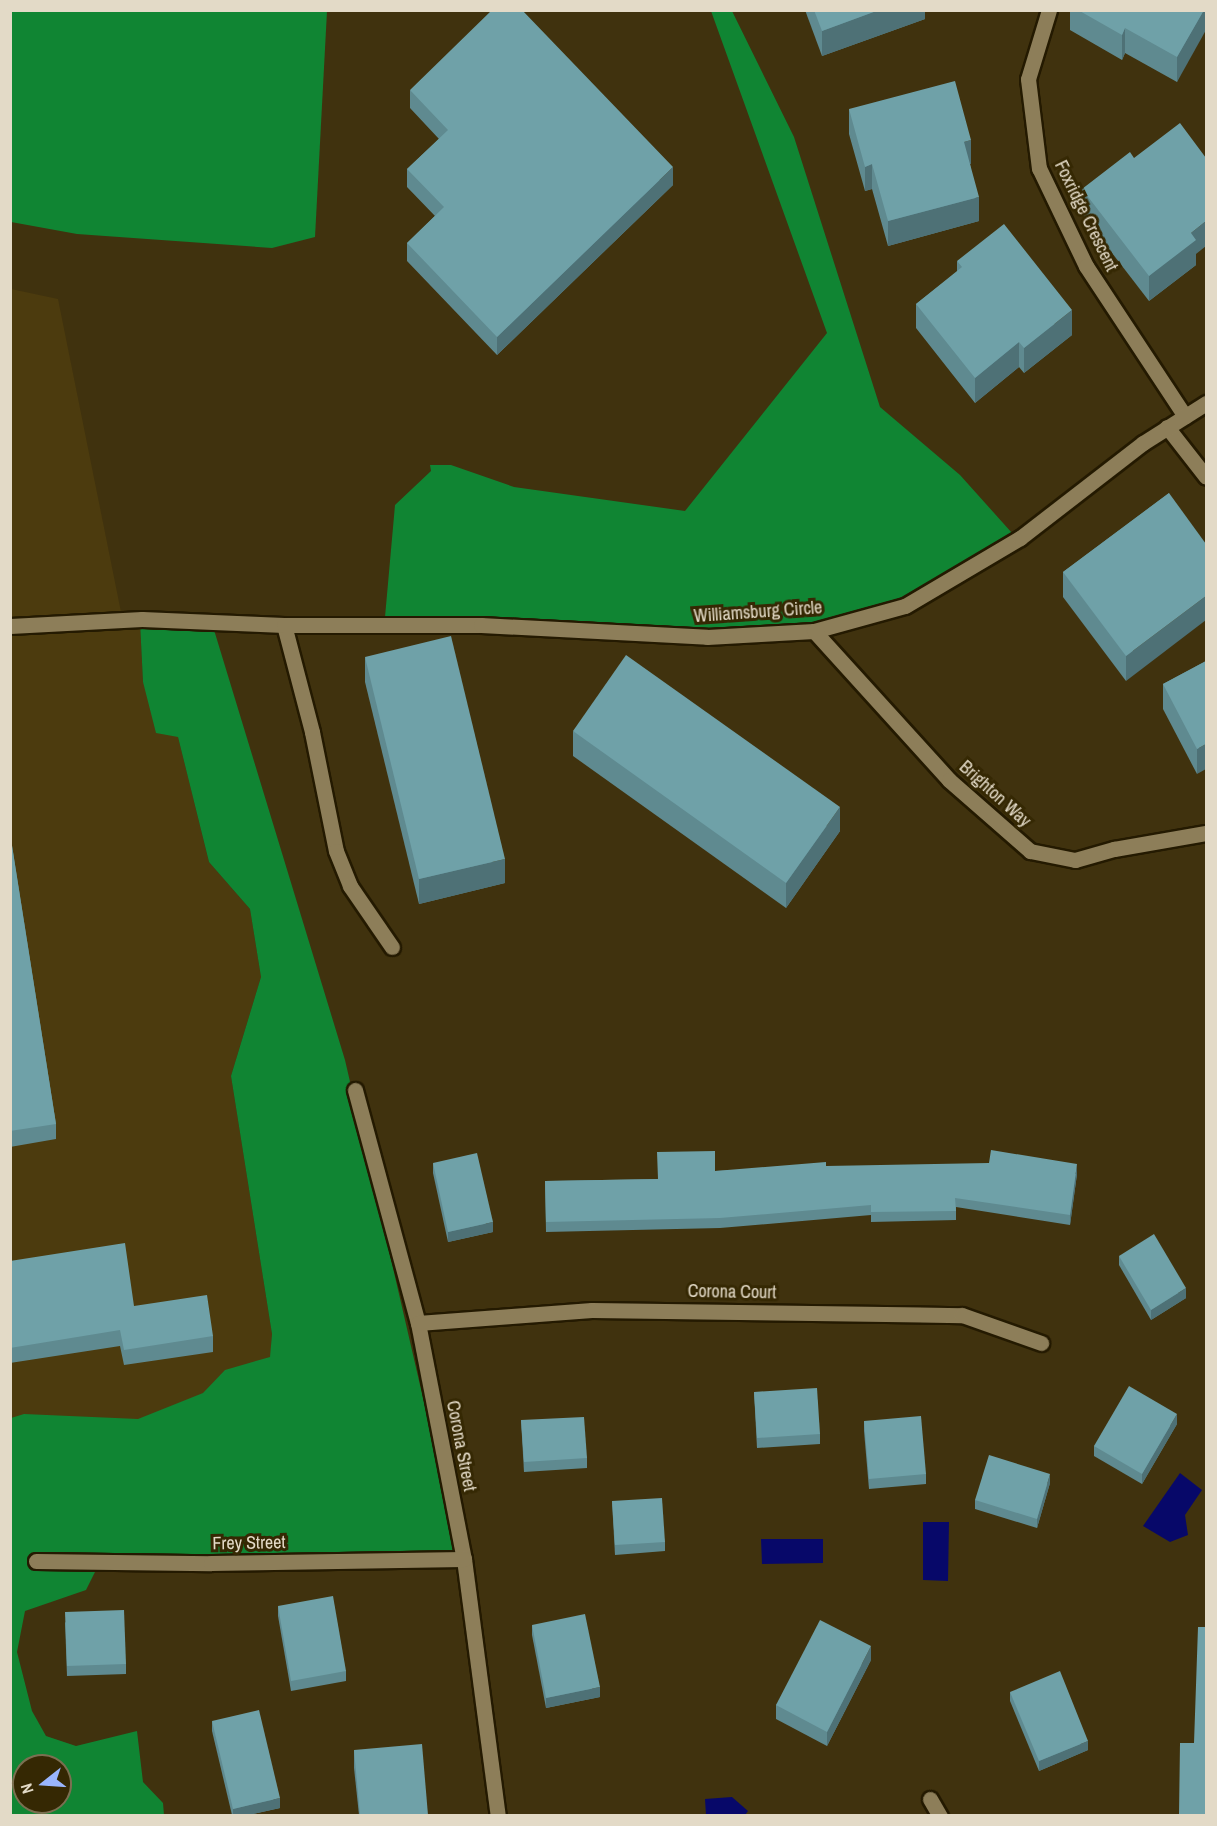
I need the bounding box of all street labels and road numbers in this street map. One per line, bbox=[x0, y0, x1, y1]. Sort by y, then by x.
street label: Foxridge Crescent bbox=[1050, 157, 1122, 275]
street label: Williamsburg Circle bbox=[693, 597, 823, 627]
street label: Brighton Way bbox=[955, 756, 1035, 832]
street label: Corona Court bbox=[688, 1280, 776, 1304]
street label: Corona Street bbox=[442, 1399, 480, 1493]
street label: Frey Street bbox=[212, 1532, 286, 1554]

